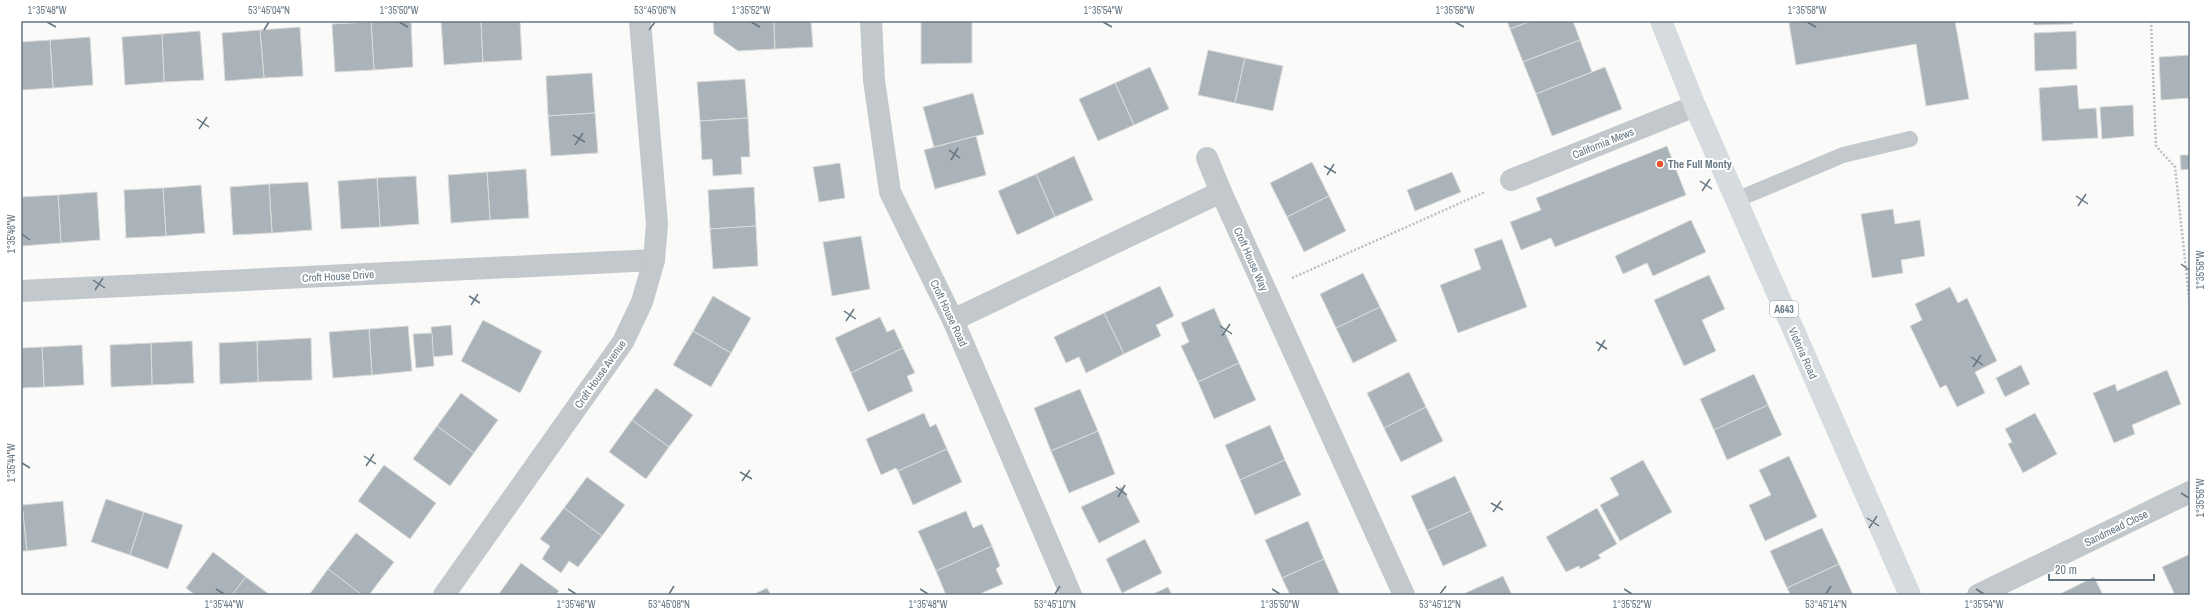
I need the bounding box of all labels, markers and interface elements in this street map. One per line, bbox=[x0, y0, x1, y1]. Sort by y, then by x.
text: 1°35'48"W bbox=[27, 4, 67, 17]
text: 53°45'04"N bbox=[248, 4, 290, 17]
text: 1°35'50"W bbox=[379, 4, 419, 17]
text: 53°45'06"N bbox=[634, 4, 676, 17]
text: 1°35'52"W bbox=[731, 4, 771, 17]
text: 1°35'54"W bbox=[1083, 4, 1123, 17]
text: 1°35'56"W bbox=[1435, 4, 1475, 17]
text: 1°35'58"W bbox=[1787, 4, 1827, 17]
street label: California Mews bbox=[1570, 124, 1636, 162]
place label: The Full Monty bbox=[1668, 157, 1732, 171]
marker: The Full Monty bbox=[1655, 159, 1665, 169]
text: 1°35'46"W bbox=[5, 214, 18, 254]
street label: Croft House Way bbox=[1231, 225, 1271, 294]
text: 1°35'58"W bbox=[2194, 250, 2207, 290]
street label: Croft House Drive bbox=[302, 267, 374, 285]
street label: Croft House Road bbox=[927, 277, 971, 349]
road number: A643 bbox=[1770, 301, 1798, 317]
street label: Victoria Road bbox=[1785, 325, 1821, 381]
street label: Croft House Avenue bbox=[571, 337, 629, 411]
text: 1°35'44"W bbox=[5, 443, 18, 483]
text: 1°35'56"W bbox=[2194, 478, 2207, 518]
street label: Sandmead Close bbox=[2082, 507, 2150, 549]
scale bar bbox=[2049, 556, 2154, 582]
text: 20 m bbox=[2055, 562, 2077, 578]
text: 1°35'44"W bbox=[204, 598, 244, 611]
text: 1°35'46"W bbox=[556, 598, 596, 611]
text: 53°45'08"N bbox=[648, 598, 690, 611]
text: 1°35'48"W bbox=[908, 598, 948, 611]
text: 53°45'10"N bbox=[1034, 598, 1076, 611]
text: 1°35'50"W bbox=[1260, 598, 1300, 611]
text: 53°45'12"N bbox=[1419, 598, 1461, 611]
text: 1°35'52"W bbox=[1612, 598, 1652, 611]
text: 53°45'14"N bbox=[1805, 598, 1847, 611]
text: 1°35'54"W bbox=[1964, 598, 2004, 611]

